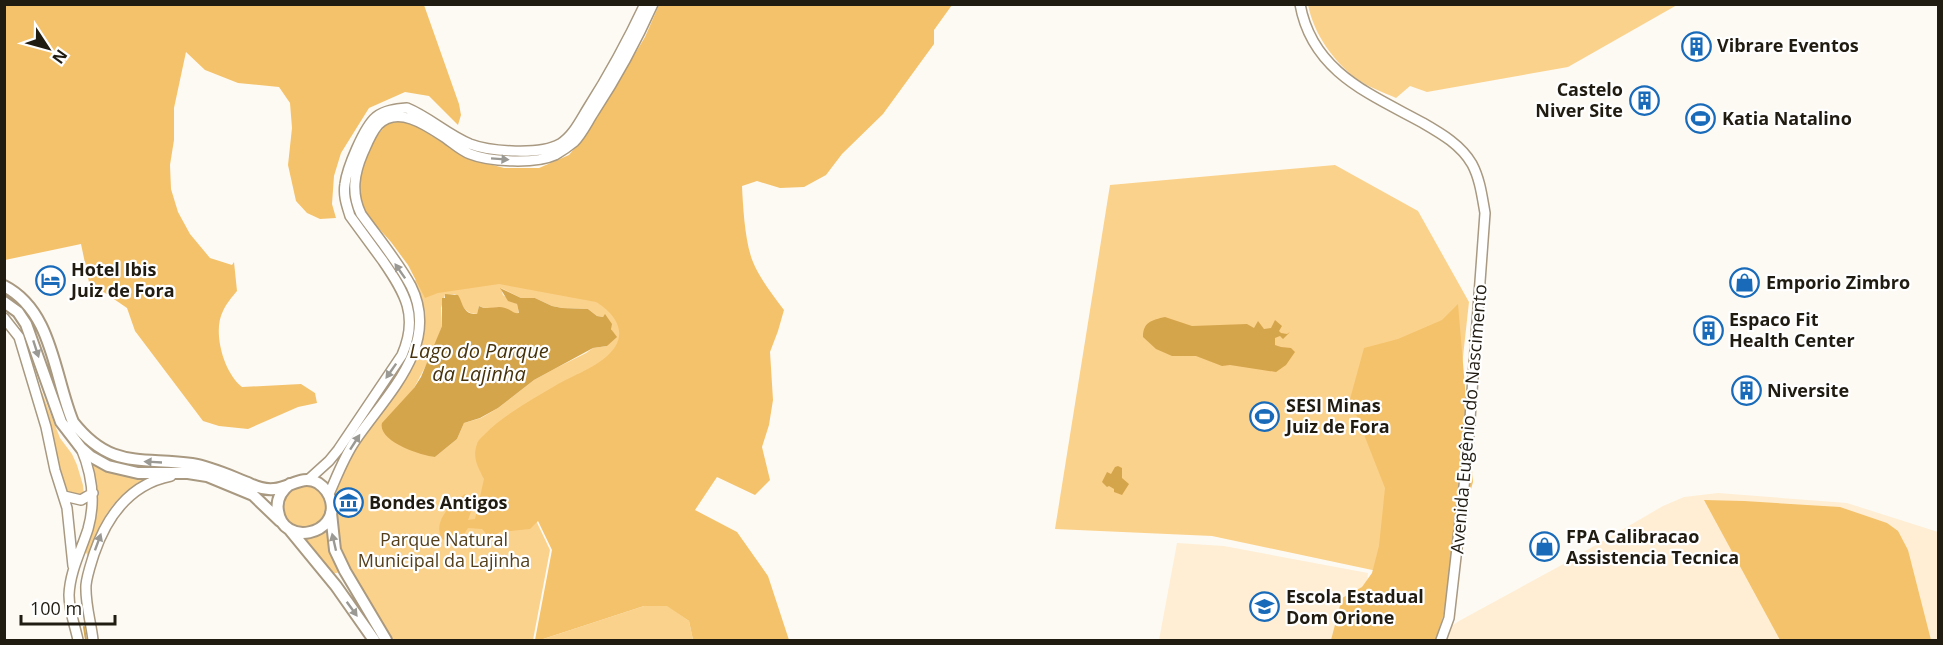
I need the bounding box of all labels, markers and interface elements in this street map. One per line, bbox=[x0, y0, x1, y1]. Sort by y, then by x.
north arrow bbox=[18, 18, 78, 78]
building icon: Vibrare Eventos bbox=[1680, 30, 1712, 62]
place label: Vibrare Eventos bbox=[1717, 33, 1859, 57]
text: N bbox=[47, 45, 73, 69]
place label: Castelo Niver Site bbox=[1535, 77, 1623, 122]
building icon: Castelo Niver Site bbox=[1628, 84, 1660, 116]
sports icon: Katia Natalino bbox=[1685, 103, 1717, 135]
place label: Katia Natalino bbox=[1722, 106, 1852, 130]
one-way arrow bbox=[491, 154, 510, 164]
place label: Hotel Ibis Juiz de Fora bbox=[69, 257, 175, 302]
one-way arrow bbox=[394, 263, 406, 279]
hotel icon: Hotel Ibis Juiz de Fora bbox=[34, 264, 66, 296]
shop icon: Emporio Zimbro bbox=[1729, 267, 1761, 299]
place label: Emporio Zimbro bbox=[1766, 270, 1910, 294]
street label: Avenida Eugênio do Nascimento bbox=[1444, 283, 1492, 555]
place label: Espaco Fit Health Center bbox=[1729, 307, 1855, 352]
building icon: Espaco Fit Health Center bbox=[1692, 314, 1724, 346]
water label: Lago do Parque da Lajinha bbox=[409, 337, 549, 387]
one-way arrow bbox=[32, 340, 41, 358]
one-way arrow bbox=[386, 363, 397, 379]
building icon: Niversite bbox=[1730, 375, 1762, 407]
place label: Niversite bbox=[1767, 378, 1849, 402]
place label: SESI Minas Juiz de Fora bbox=[1284, 393, 1390, 438]
sports icon: SESI Minas Juiz de Fora bbox=[1249, 400, 1281, 432]
one-way arrow bbox=[349, 434, 360, 450]
one-way arrow bbox=[143, 457, 162, 467]
museum icon: Bondes Antigos bbox=[332, 487, 364, 519]
place label: Bondes Antigos bbox=[369, 490, 508, 514]
place label: FPA Calibracao Assistencia Tecnica bbox=[1566, 524, 1739, 569]
park label: Parque Natural Municipal da Lajinha bbox=[358, 527, 530, 572]
shop icon: FPA Calibracao Assistencia Tecnica bbox=[1529, 531, 1561, 563]
one-way arrow bbox=[94, 533, 103, 551]
one-way arrow bbox=[329, 533, 339, 551]
place label: Escola Estadual Dom Orione bbox=[1286, 584, 1424, 629]
scale bar bbox=[21, 588, 116, 626]
school or university icon: Escola Estadual Dom Orione bbox=[1249, 591, 1281, 623]
text: 100 m bbox=[30, 596, 82, 620]
one-way arrow bbox=[346, 600, 358, 616]

